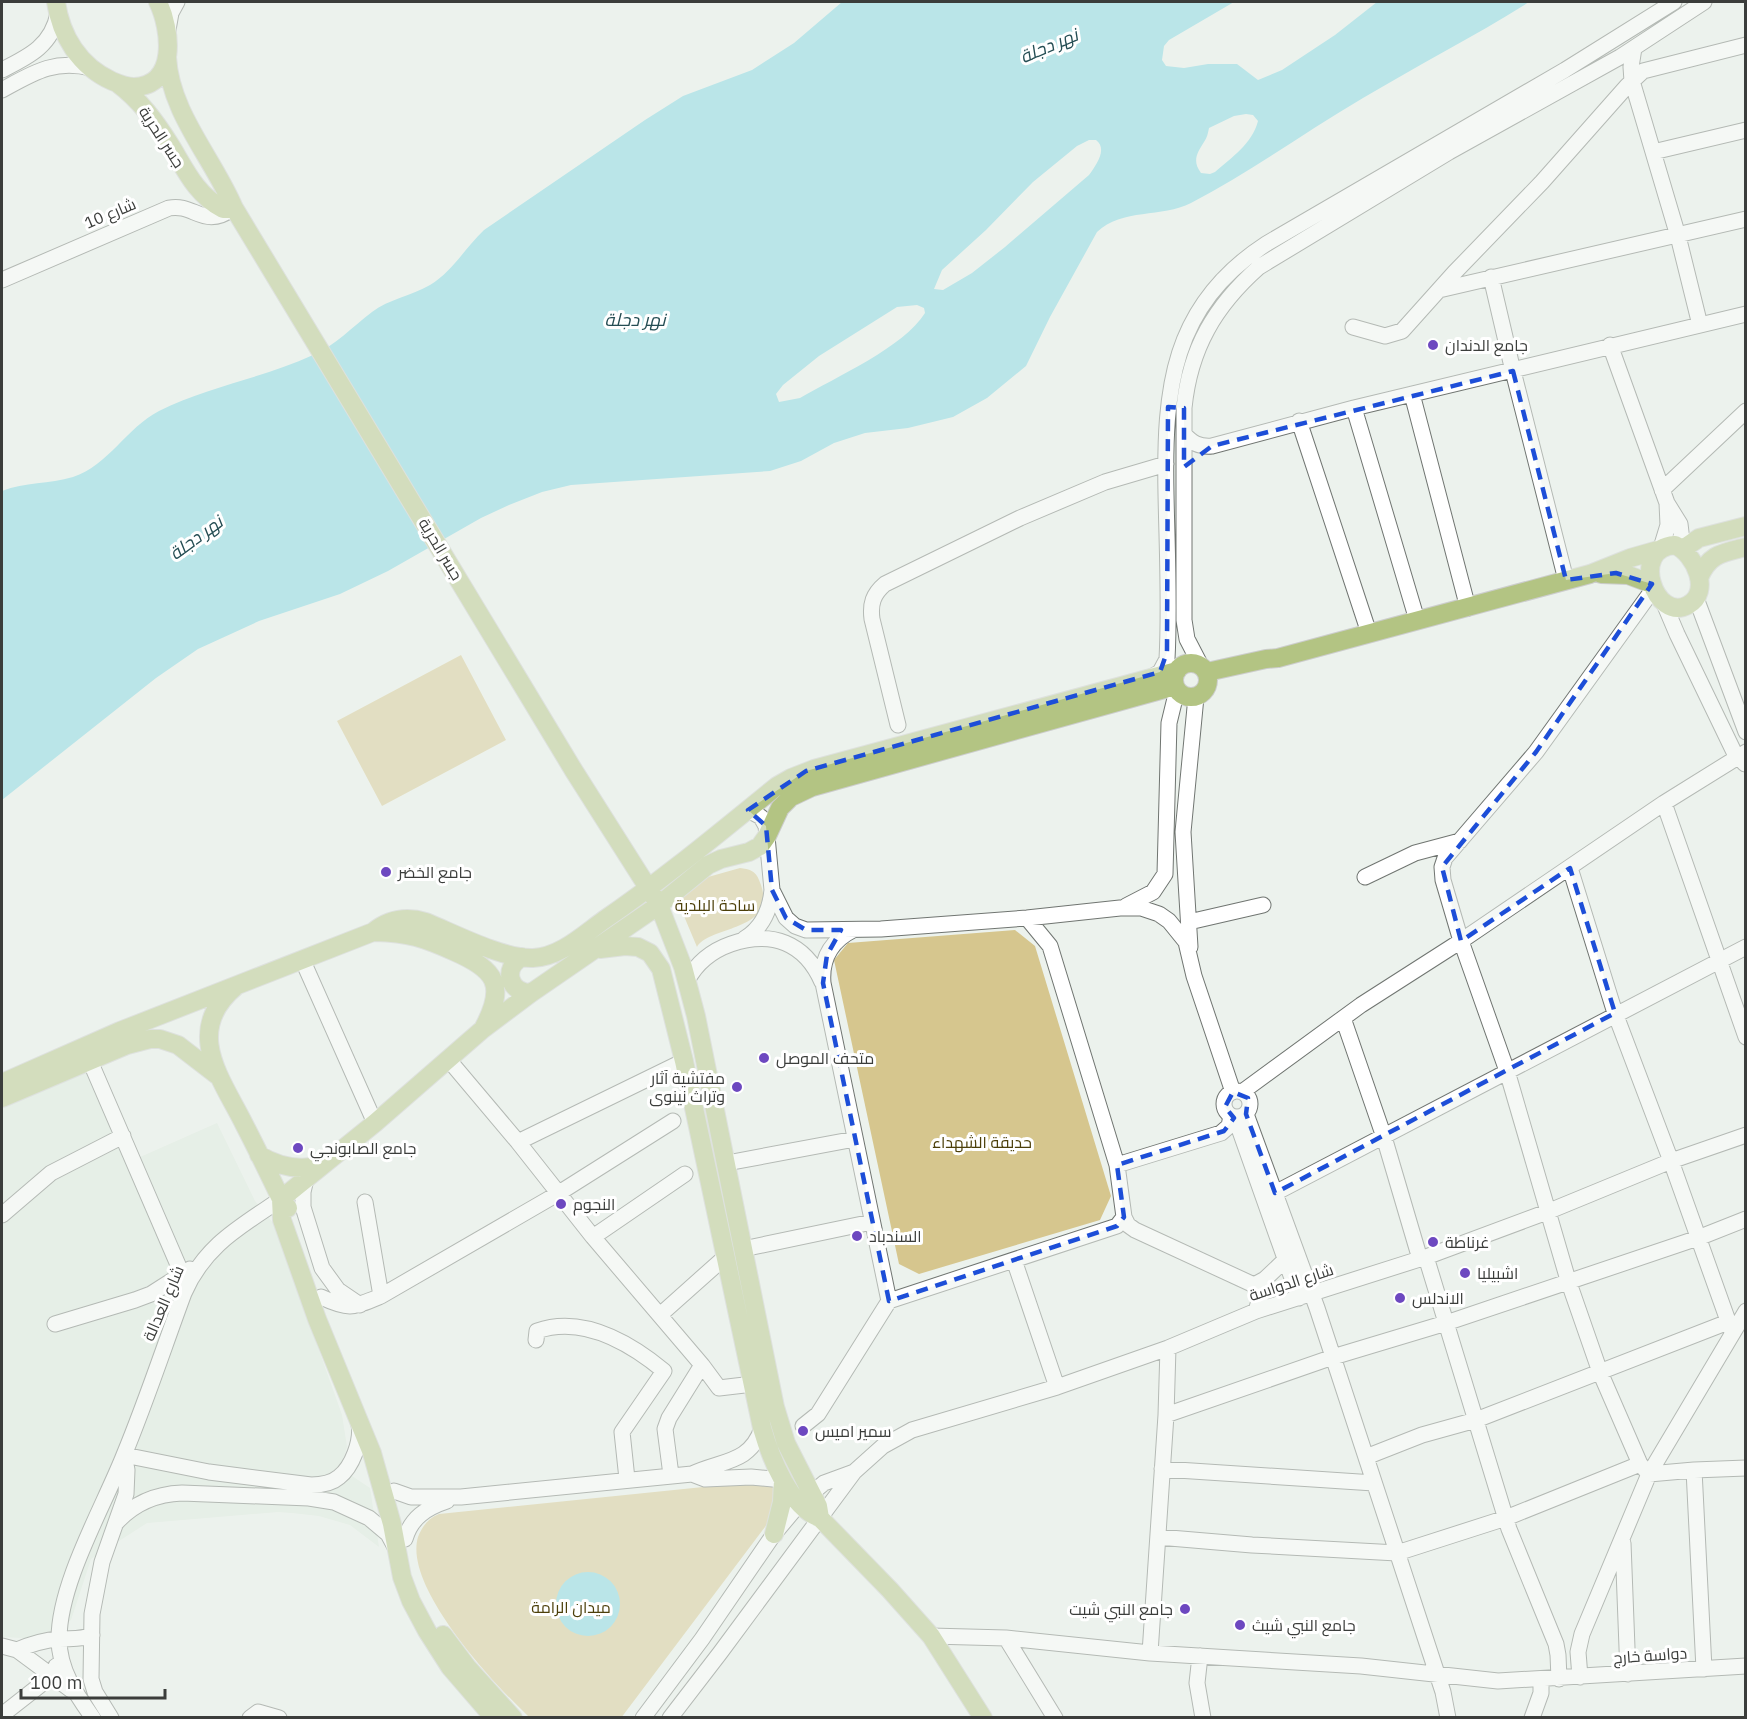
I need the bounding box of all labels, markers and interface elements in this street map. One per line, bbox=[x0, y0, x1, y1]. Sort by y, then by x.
water label: نهر دجلة bbox=[1016, 22, 1083, 68]
street label: جسر الحرية bbox=[135, 103, 189, 171]
street label: شارع 10 bbox=[81, 193, 140, 235]
water label: نهر دجلة bbox=[605, 308, 668, 331]
place label: جامع الدندان bbox=[1445, 335, 1528, 357]
marker: جامع الدندان bbox=[1426, 338, 1440, 352]
water label: نهر دجلة bbox=[164, 509, 229, 565]
street label: جسر الحرية bbox=[415, 514, 467, 584]
place label: جامع الخضر bbox=[397, 862, 472, 884]
marker: جامع الخضر bbox=[379, 865, 393, 879]
park label: ساحة البلدية bbox=[675, 895, 755, 915]
place label: متحف الموصل bbox=[776, 1048, 874, 1069]
marker: متحف الموصل bbox=[757, 1051, 771, 1065]
place label: مفتشية آثار وتراث نينوى bbox=[649, 1068, 725, 1107]
marker: مفتشية آثار وتراث نينوى bbox=[730, 1080, 744, 1094]
park label: حديقة الشهداء bbox=[932, 1132, 1032, 1153]
place label: جامع الصابونجي bbox=[310, 1138, 416, 1162]
marker: جامع الصابونجي bbox=[291, 1141, 305, 1155]
place label: النجوم bbox=[573, 1194, 615, 1216]
marker: النجوم bbox=[554, 1197, 568, 1211]
place label: السندباد bbox=[869, 1226, 921, 1246]
marker: السندباد bbox=[850, 1229, 864, 1243]
place label: غرناطة bbox=[1445, 1232, 1489, 1252]
marker: غرناطة bbox=[1426, 1235, 1440, 1249]
street label: شارع الدواسة bbox=[1246, 1259, 1336, 1307]
street label: شارع العدالة bbox=[138, 1262, 190, 1345]
place label: اشبيليا bbox=[1477, 1263, 1518, 1283]
marker: اشبيليا bbox=[1458, 1266, 1472, 1280]
place label: الاندلس bbox=[1412, 1288, 1464, 1309]
marker: الاندلس bbox=[1393, 1291, 1407, 1305]
place label: سمير اميس bbox=[815, 1421, 892, 1442]
marker: سمير اميس bbox=[796, 1424, 810, 1438]
park label: ميدان الرامة bbox=[531, 1597, 611, 1618]
place label: جامع النبي شيت bbox=[1069, 1599, 1173, 1623]
marker: جامع النبي شيت bbox=[1178, 1602, 1192, 1616]
place label: جامع النبي شيث bbox=[1252, 1615, 1356, 1639]
marker: جامع النبي شيث bbox=[1233, 1618, 1247, 1632]
street label: دواسة خارج bbox=[1612, 1642, 1688, 1670]
scale bar bbox=[21, 1662, 165, 1700]
text: 100 m bbox=[30, 1671, 82, 1694]

